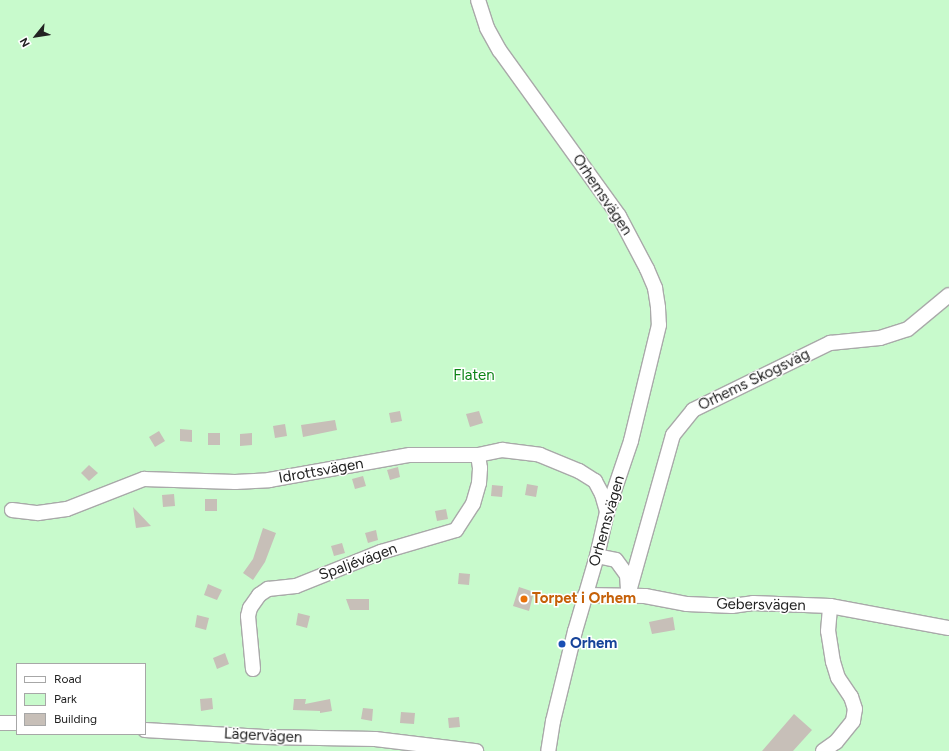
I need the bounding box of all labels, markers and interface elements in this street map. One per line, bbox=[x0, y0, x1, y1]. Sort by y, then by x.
north arrow bbox=[16, 16, 56, 56]
text: N bbox=[17, 35, 33, 49]
street label: Orhemsvägen bbox=[568, 151, 636, 239]
street label: Orhems Skogsväg bbox=[695, 345, 813, 415]
park label: Flaten bbox=[453, 367, 495, 385]
street label: Idrottsvägen bbox=[277, 455, 365, 487]
street label: Orhemsvägen bbox=[585, 473, 629, 569]
street label: Spaljévägen bbox=[316, 540, 400, 584]
place label: Torpet i Orhem bbox=[532, 590, 636, 608]
marker: Torpet i Orhem bbox=[519, 594, 529, 604]
street label: Gebersvägen bbox=[716, 595, 806, 615]
place label: Orhem bbox=[570, 635, 617, 653]
marker: Orhem bbox=[557, 639, 567, 649]
legend bbox=[16, 663, 146, 735]
text: Road bbox=[54, 672, 82, 686]
text: Park bbox=[54, 692, 77, 706]
text: Building bbox=[54, 712, 97, 726]
street label: Lägervägen bbox=[223, 725, 303, 747]

